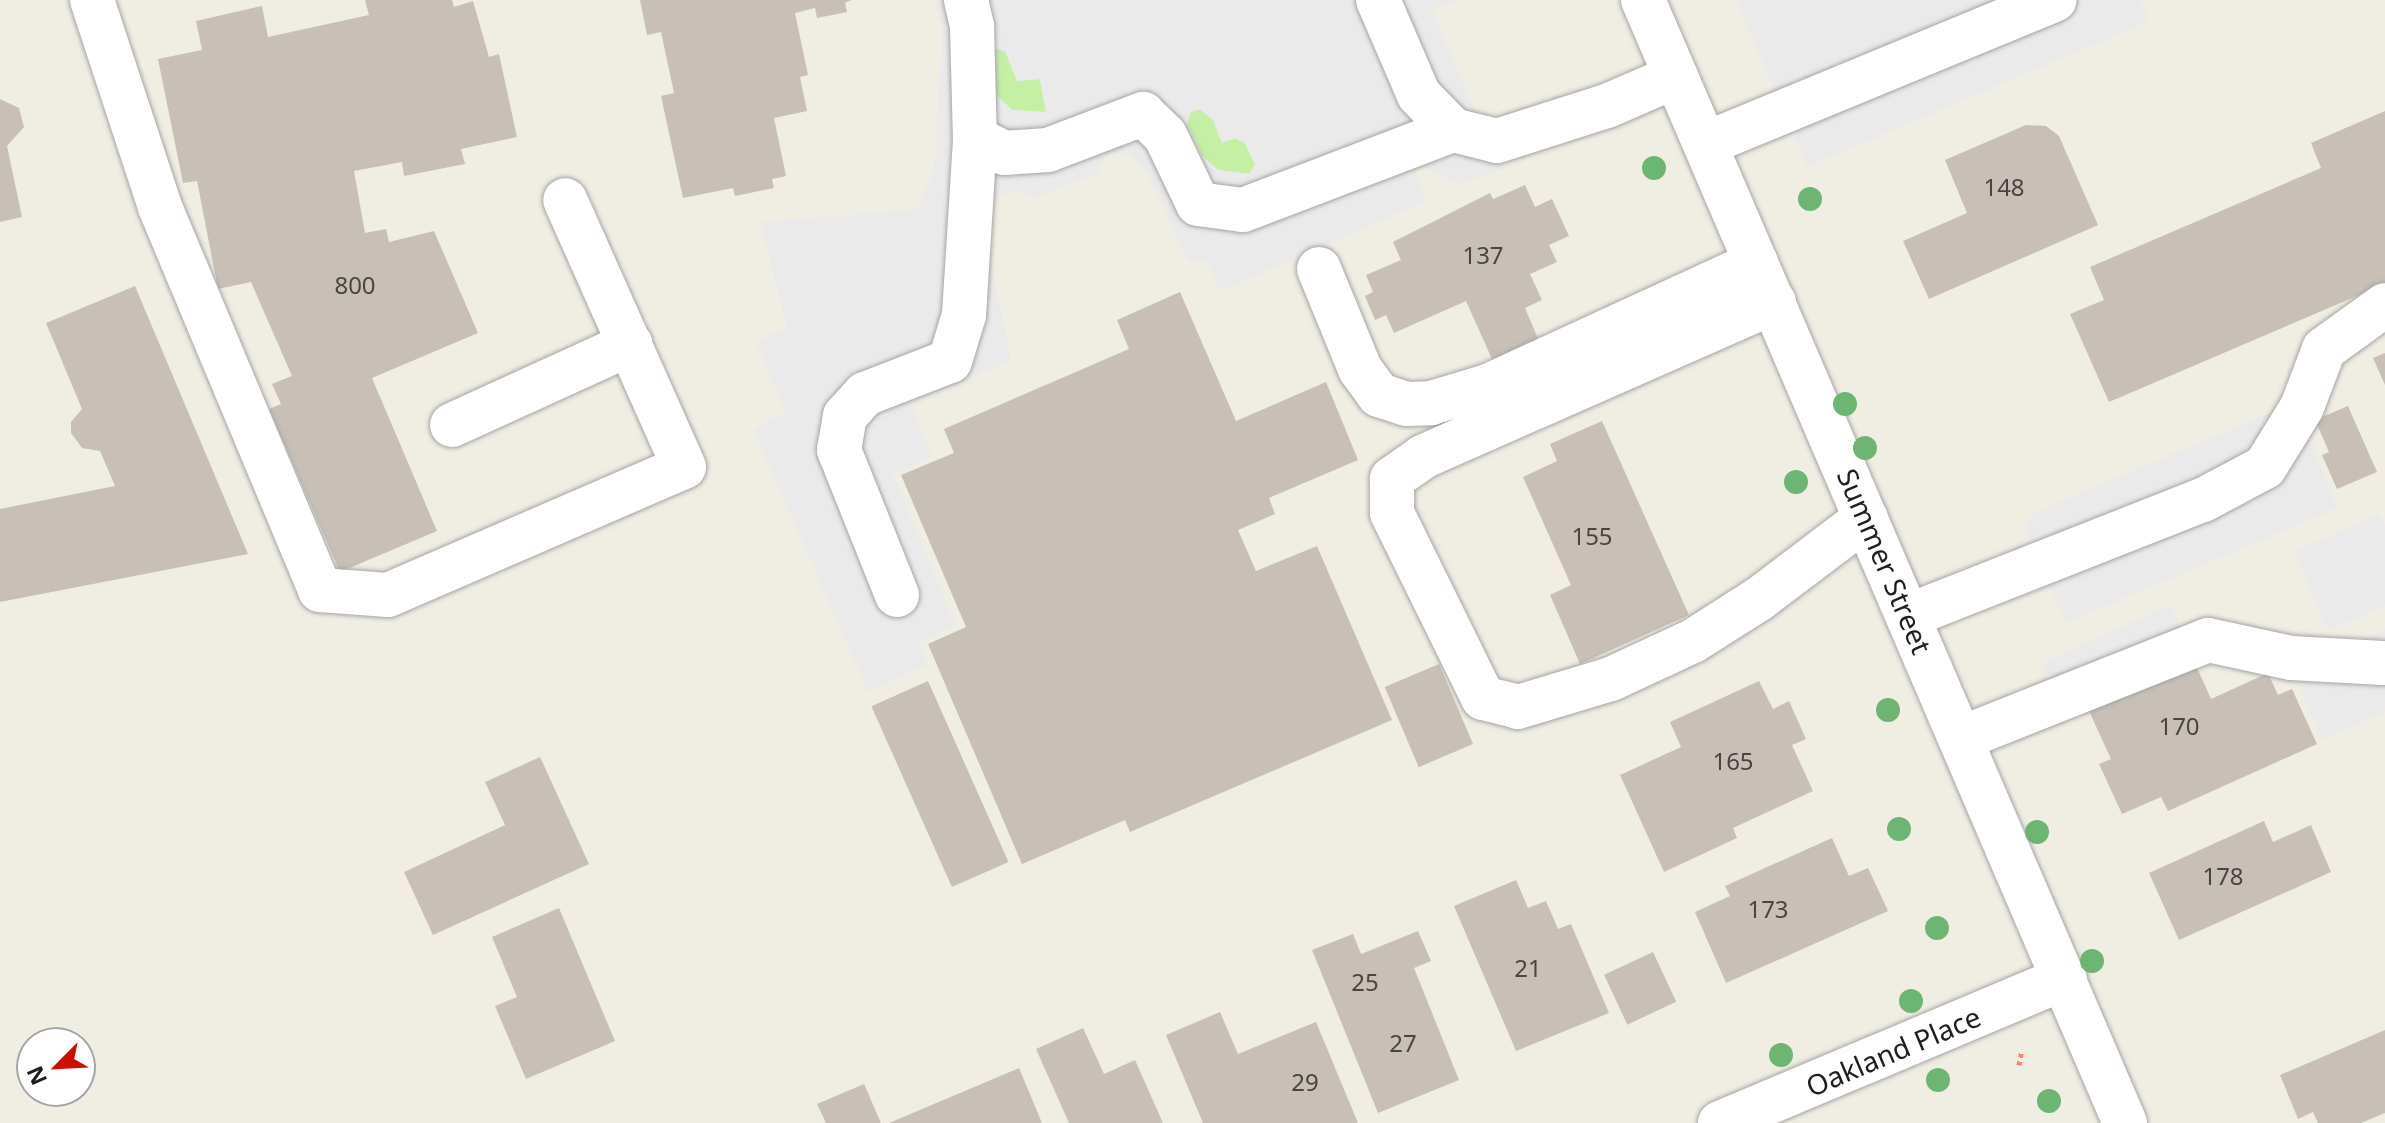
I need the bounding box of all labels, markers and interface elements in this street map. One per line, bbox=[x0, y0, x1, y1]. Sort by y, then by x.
house number: 148 bbox=[1983, 173, 2025, 201]
house number: 137 bbox=[1462, 241, 1504, 269]
house number: 800 bbox=[334, 271, 376, 299]
street label: Summer Street bbox=[1831, 463, 1939, 659]
house number: 155 bbox=[1571, 522, 1613, 550]
house number: 170 bbox=[2158, 712, 2200, 740]
house number: 165 bbox=[1712, 747, 1754, 775]
house number: 178 bbox=[2202, 862, 2244, 890]
house number: 173 bbox=[1747, 895, 1789, 923]
house number: 21 bbox=[1514, 954, 1542, 982]
house number: 25 bbox=[1351, 968, 1379, 996]
street label: Oakland Place bbox=[1801, 999, 1985, 1103]
north arrow bbox=[16, 1027, 96, 1107]
house number: 27 bbox=[1389, 1029, 1417, 1057]
text: N bbox=[19, 1062, 53, 1090]
house number: 29 bbox=[1291, 1068, 1319, 1096]

